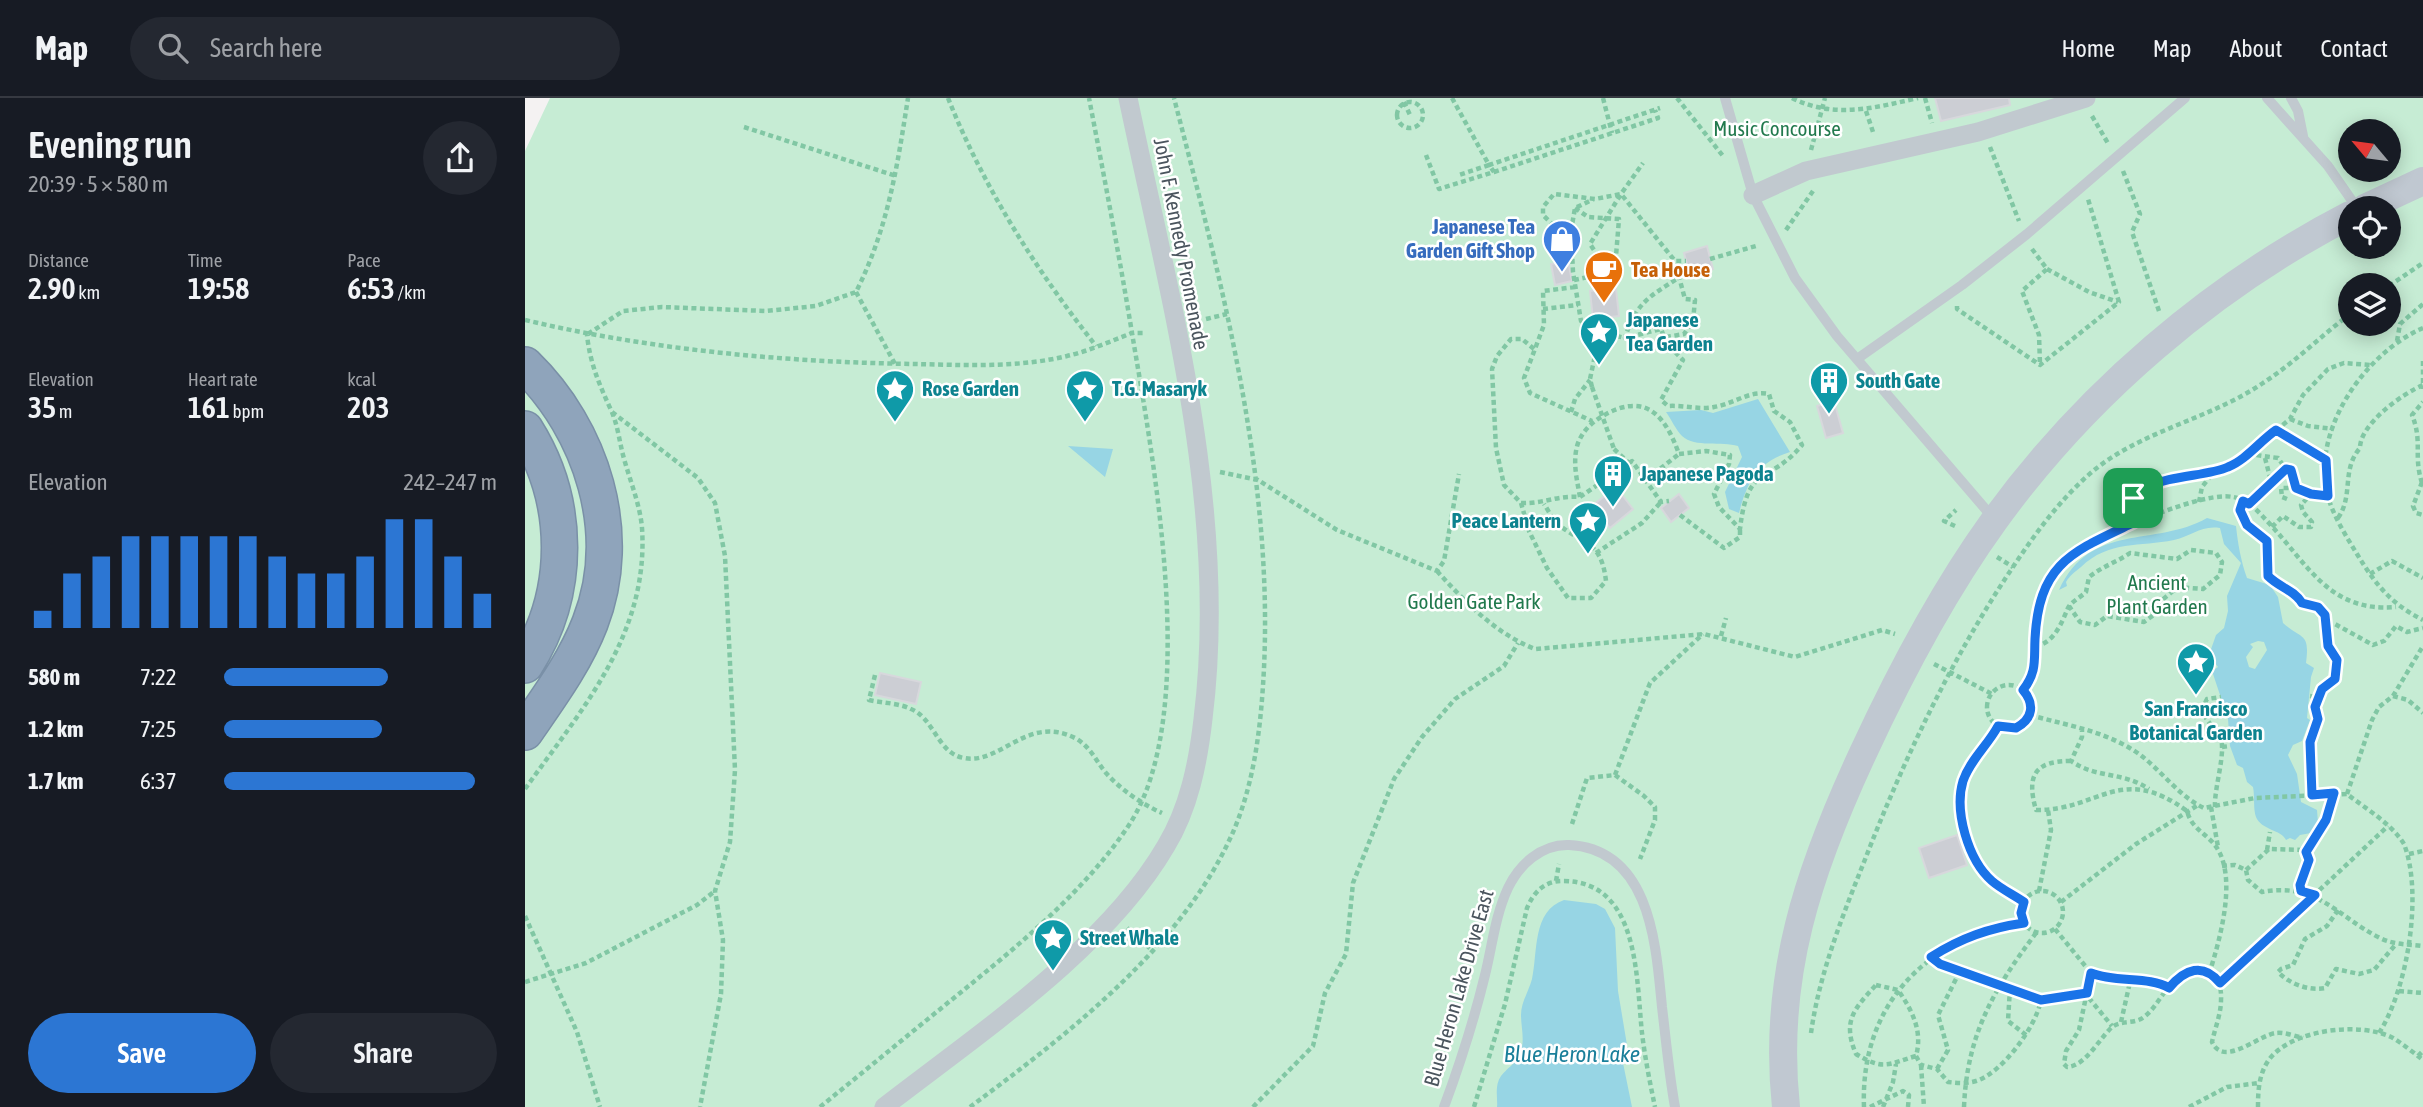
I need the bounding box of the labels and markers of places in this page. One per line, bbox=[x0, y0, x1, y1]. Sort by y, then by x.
place label: Japanese Tea Garden Gift Shop bbox=[1406, 214, 1535, 262]
shop icon: Japanese Tea Garden Gift Shop bbox=[1541, 218, 1583, 273]
cafe icon: Tea House bbox=[1583, 249, 1625, 304]
place label: Tea House bbox=[1631, 257, 1710, 281]
place label: Japanese Tea Garden bbox=[1625, 307, 1713, 355]
place icon: Japanese Tea Garden bbox=[1578, 311, 1620, 366]
building icon: South Gate bbox=[1808, 360, 1850, 415]
place icon: Rose Garden bbox=[874, 368, 916, 423]
place icon: T.G. Masaryk bbox=[1064, 368, 1106, 423]
place label: South Gate bbox=[1856, 368, 1940, 392]
place label: Rose Garden bbox=[922, 376, 1019, 400]
place label: T.G. Masaryk bbox=[1112, 376, 1208, 400]
building icon: Japanese Pagoda bbox=[1592, 453, 1634, 508]
place label: Japanese Pagoda bbox=[1639, 461, 1774, 485]
pin bbox=[2103, 468, 2163, 528]
place icon: Peace Lantern bbox=[1567, 500, 1609, 555]
place label: Peace Lantern bbox=[1452, 508, 1561, 532]
place icon: San Francisco Botanical Garden bbox=[2175, 641, 2217, 696]
place label: San Francisco Botanical Garden bbox=[2129, 696, 2263, 744]
place icon: Street Whale bbox=[1032, 917, 1074, 972]
place label: Street Whale bbox=[1080, 925, 1179, 949]

